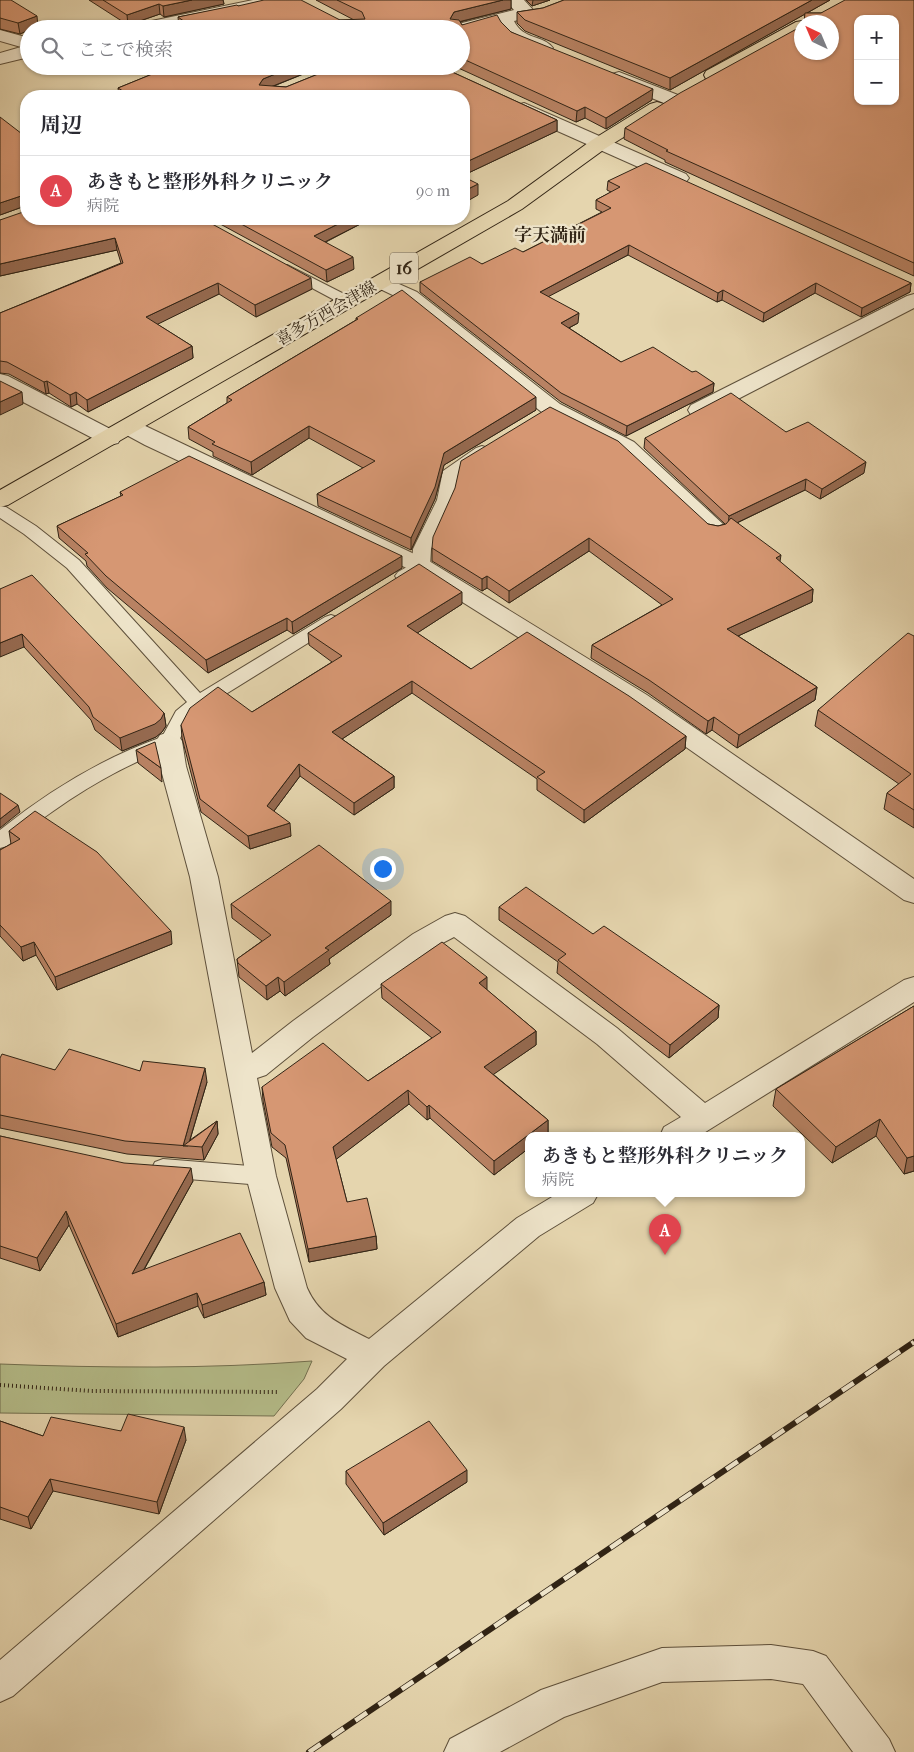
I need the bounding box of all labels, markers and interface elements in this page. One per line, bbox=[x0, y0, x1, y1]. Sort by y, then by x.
north arrow bbox=[794, 15, 839, 60]
map controls bbox=[854, 15, 899, 105]
button: + bbox=[854, 15, 899, 60]
search box bbox=[20, 20, 470, 75]
icon: search bbox=[38, 34, 66, 62]
text: ここで検索 bbox=[78, 39, 173, 61]
button: − bbox=[854, 60, 899, 105]
text: 周辺 bbox=[40, 113, 82, 137]
text: あきもと整形外科クリニック bbox=[87, 171, 333, 193]
text: A bbox=[51, 181, 61, 200]
text: 90 m bbox=[416, 181, 450, 200]
text: 病院 bbox=[87, 196, 119, 215]
district label: 字天満前 bbox=[514, 225, 586, 246]
road number: 16 bbox=[390, 252, 418, 284]
street label: 喜多方西会津線 bbox=[273, 277, 379, 349]
your location bbox=[370, 856, 396, 882]
popup bbox=[525, 1132, 805, 1197]
text: あきもと整形外科クリニック bbox=[542, 1145, 788, 1167]
text: 病院 bbox=[542, 1170, 574, 1189]
pin: A bbox=[649, 1214, 681, 1255]

